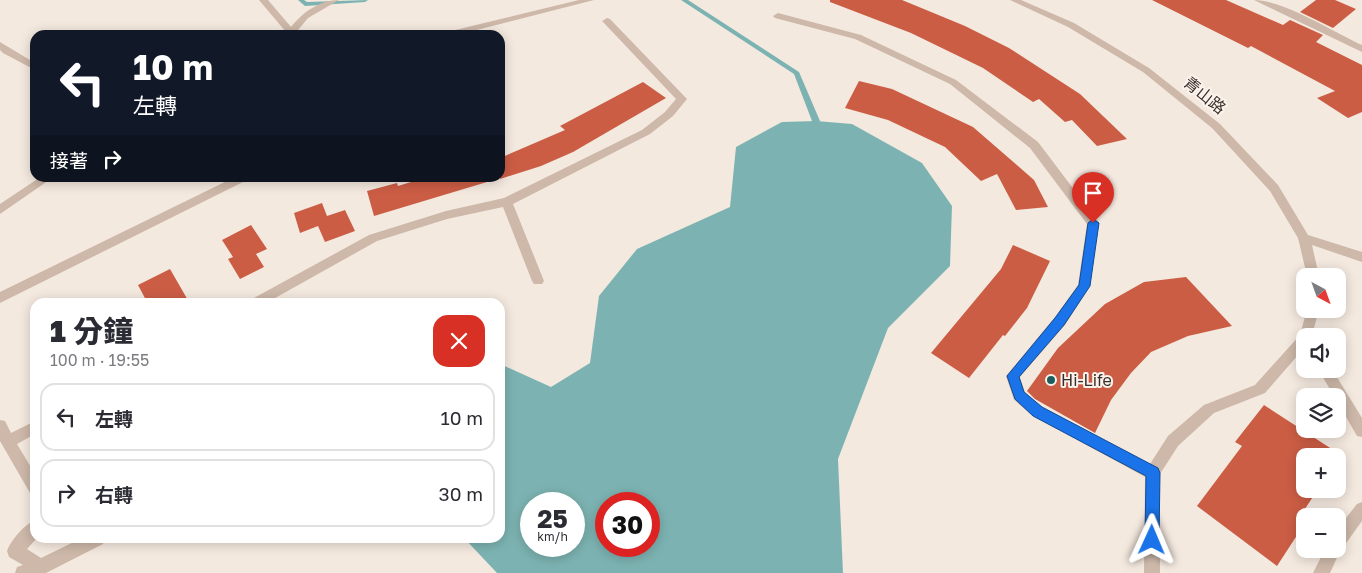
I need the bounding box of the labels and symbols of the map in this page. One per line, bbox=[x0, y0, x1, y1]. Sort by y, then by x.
street label: 青山路 bbox=[1180, 72, 1230, 118]
pin bbox=[1072, 172, 1114, 223]
north arrow bbox=[1296, 268, 1346, 318]
place label: Hi-Life bbox=[1061, 370, 1112, 390]
marker: Hi-Life bbox=[1045, 374, 1057, 386]
speed limit sign: 30 bbox=[595, 492, 660, 557]
position arrow bbox=[1125, 513, 1177, 565]

